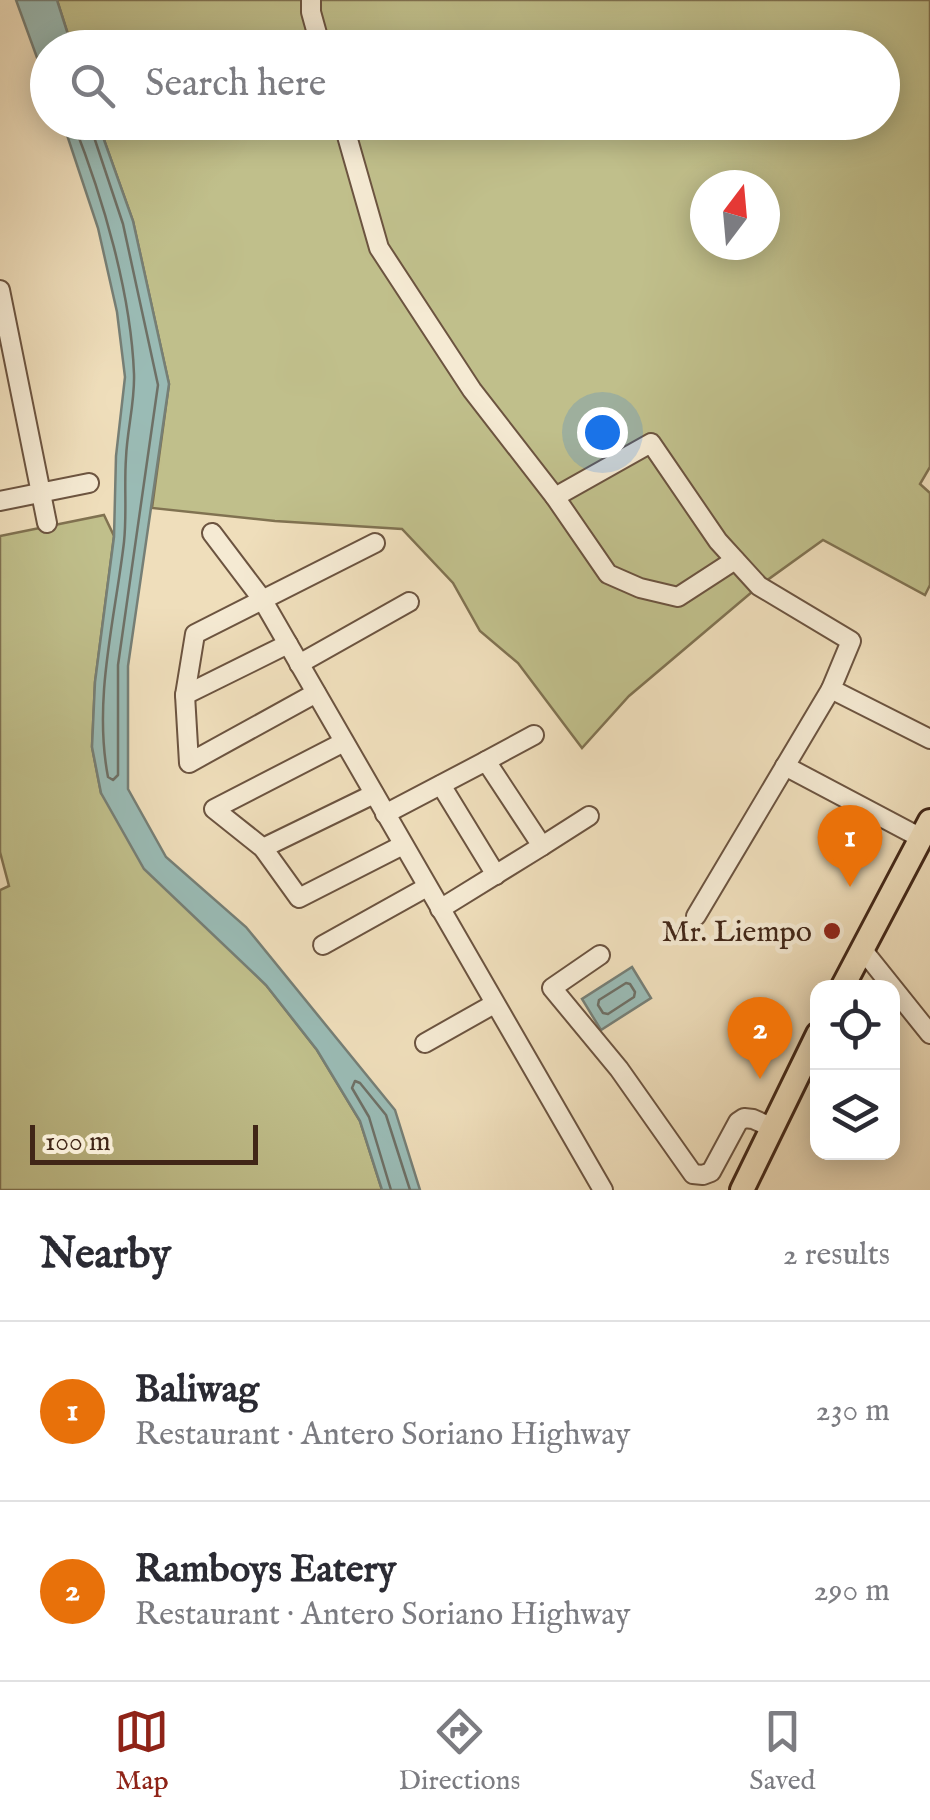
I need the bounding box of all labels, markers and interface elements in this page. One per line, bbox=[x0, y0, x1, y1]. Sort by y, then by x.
search box bbox=[30, 30, 900, 140]
icon: search bbox=[65, 58, 120, 113]
text: Search here bbox=[145, 61, 326, 109]
north arrow bbox=[690, 170, 780, 260]
your location bbox=[577, 407, 628, 458]
pin: 1 bbox=[818, 804, 882, 887]
place label: Mr. Liempo bbox=[662, 914, 812, 952]
marker: Mr. Liempo bbox=[821, 920, 843, 942]
map controls bbox=[810, 980, 900, 1160]
button: locate bbox=[810, 980, 900, 1070]
pin: 2 bbox=[728, 996, 792, 1079]
button: layers bbox=[810, 1070, 900, 1160]
scale bar bbox=[30, 1120, 258, 1164]
text: 100 m bbox=[45, 1125, 111, 1160]
text: Nearby bbox=[40, 1229, 171, 1282]
text: 2 results bbox=[783, 1235, 890, 1276]
text: Baliwag bbox=[135, 1367, 259, 1415]
text: 1 bbox=[67, 1391, 78, 1432]
text: 230 m bbox=[816, 1391, 890, 1432]
text: Restaurant · Antero Soriano Highway bbox=[135, 1415, 631, 1456]
text: Ramboys Eatery bbox=[135, 1547, 396, 1595]
text: 2 bbox=[65, 1571, 80, 1612]
text: 290 m bbox=[814, 1571, 890, 1612]
text: Restaurant · Antero Soriano Highway bbox=[135, 1595, 631, 1636]
tab: Map bbox=[114, 1704, 169, 1799]
tab: Directions bbox=[398, 1704, 520, 1799]
tab: Saved bbox=[749, 1704, 816, 1799]

